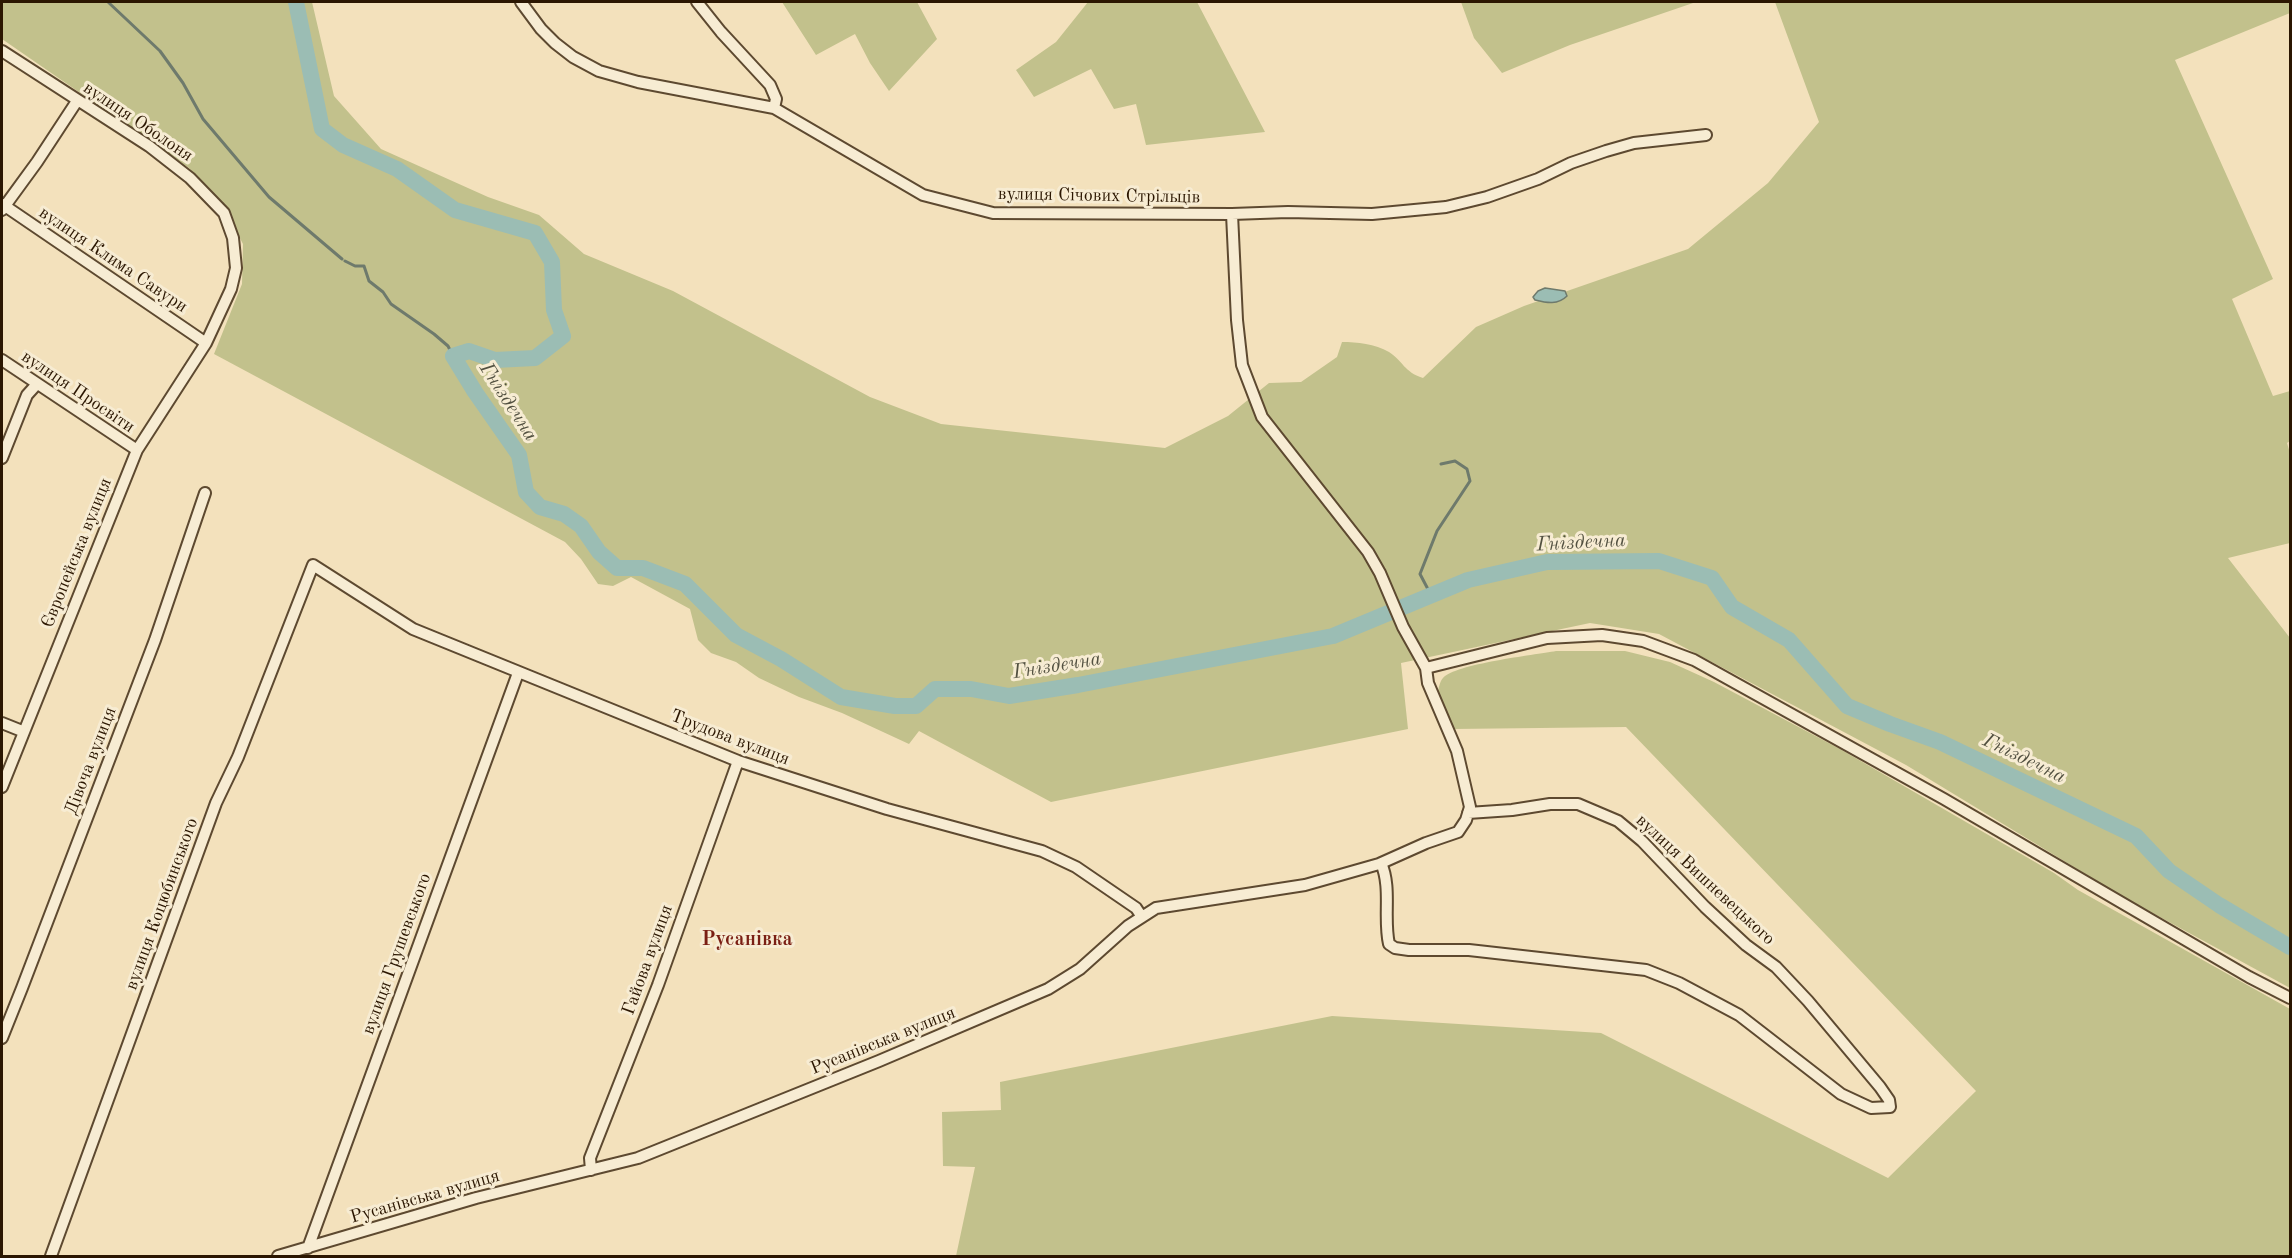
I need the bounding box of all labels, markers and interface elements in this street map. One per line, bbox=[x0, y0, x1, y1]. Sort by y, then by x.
street label: вулиця Оболоня bbox=[79, 77, 197, 167]
street label: вулиця Січових Стрільців bbox=[998, 183, 1200, 209]
street label: вулиця Клима Савури bbox=[35, 202, 191, 318]
street label: вулиця Просвіти bbox=[17, 346, 139, 438]
water label: Гніздечна bbox=[474, 358, 542, 446]
street label: Європейська вулиця bbox=[37, 475, 117, 631]
water label: Гніздечна bbox=[1536, 529, 1626, 557]
water label: Гніздечна bbox=[1011, 647, 1103, 685]
street label: Дівоча вулиця bbox=[61, 704, 121, 818]
street label: Трудова вулиця bbox=[667, 705, 793, 771]
water label: Гніздечна bbox=[1979, 729, 2069, 789]
street label: вулиця Вишневецького bbox=[1631, 810, 1779, 950]
street label: вулиця Коцюбинського bbox=[121, 815, 203, 993]
street label: вулиця Грушевського bbox=[358, 870, 436, 1038]
street label: Гайова вулиця bbox=[618, 902, 678, 1018]
district label: Русанівка bbox=[701, 928, 793, 952]
street label: Русанівська вулиця bbox=[807, 1002, 959, 1080]
street label: Русанівська вулиця bbox=[348, 1165, 502, 1229]

